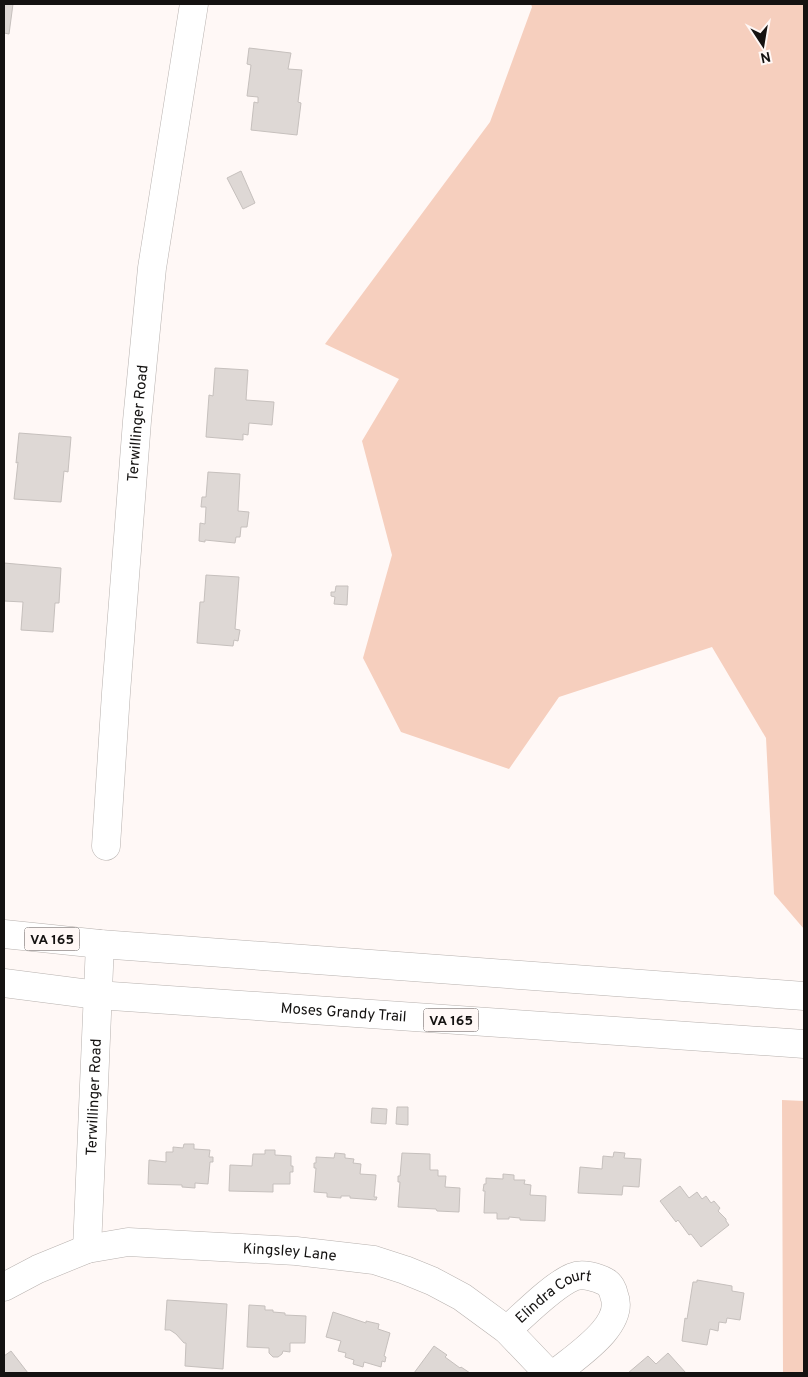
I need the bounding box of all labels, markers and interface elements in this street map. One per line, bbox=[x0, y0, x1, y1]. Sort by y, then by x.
north arrow bbox=[738, 20, 788, 70]
text: N bbox=[759, 47, 772, 66]
street label: Terwillinger Road bbox=[124, 364, 153, 482]
road number: VA 165 bbox=[24, 928, 80, 951]
street label: Moses Grandy Trail bbox=[280, 1000, 407, 1027]
road number: VA 165 bbox=[424, 1008, 478, 1032]
street label: Terwillinger Road bbox=[83, 1038, 107, 1156]
street label: Kingsley Lane bbox=[242, 1240, 338, 1267]
street label: Elindra Court bbox=[512, 1267, 593, 1328]

